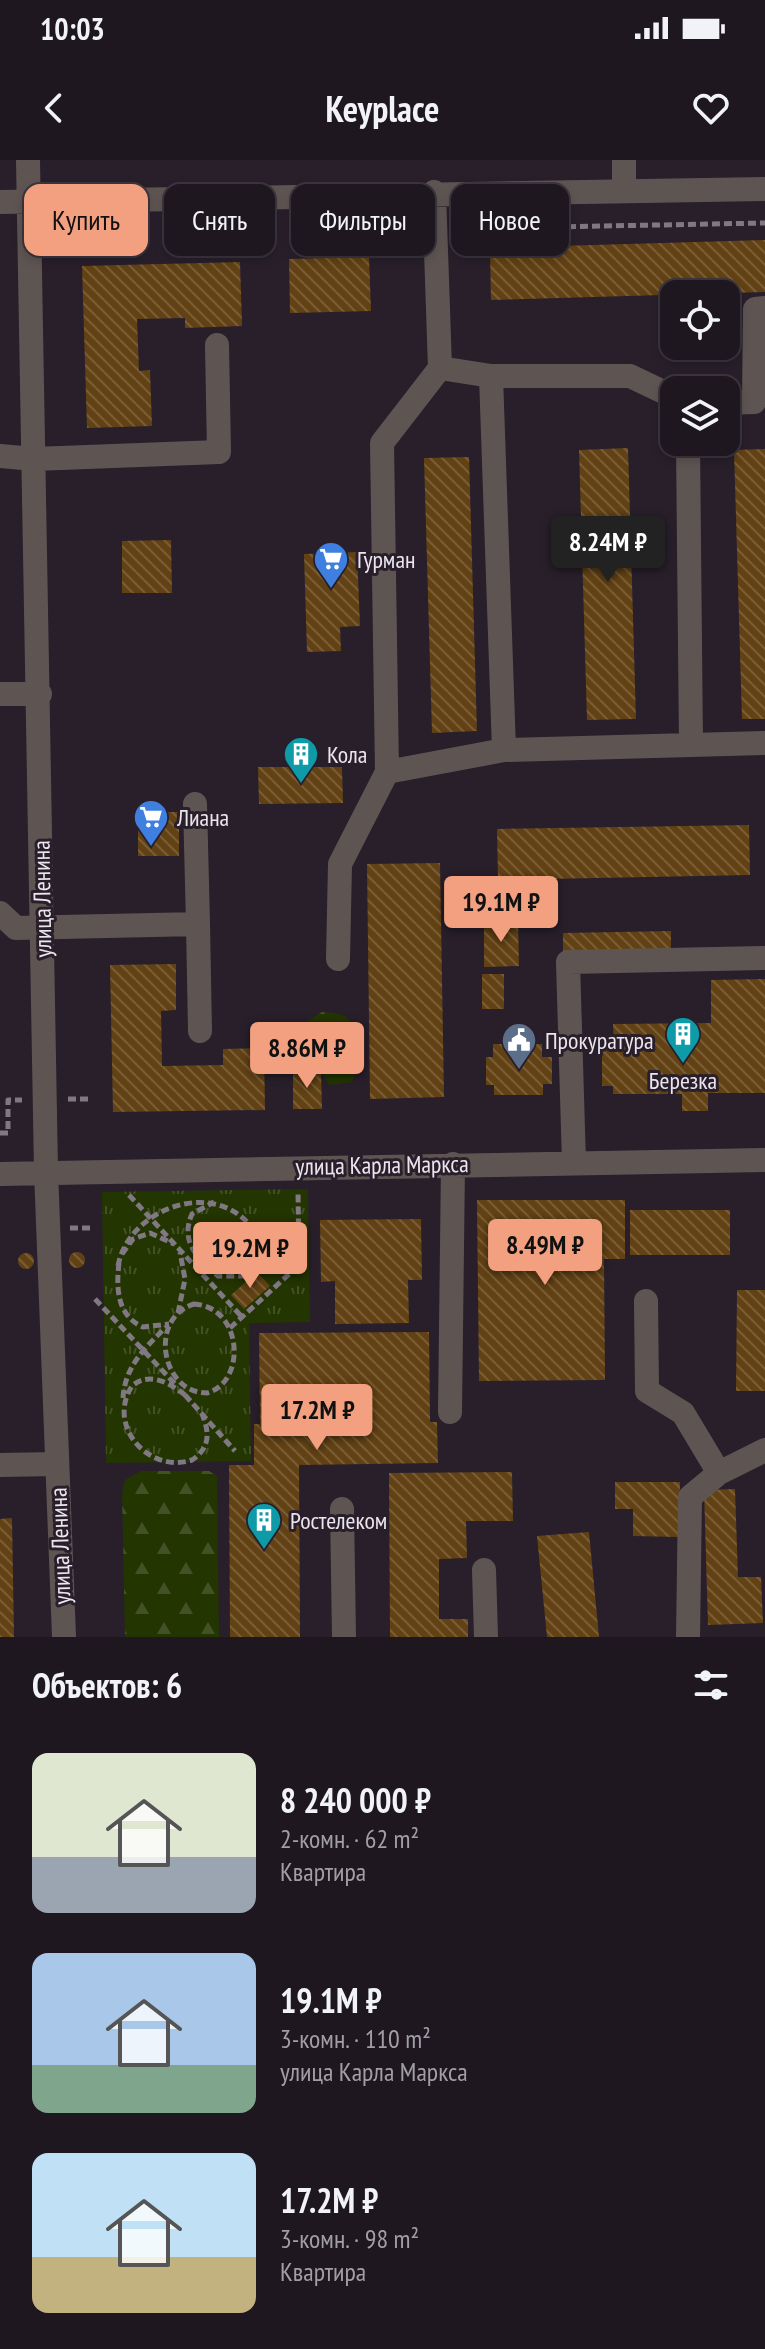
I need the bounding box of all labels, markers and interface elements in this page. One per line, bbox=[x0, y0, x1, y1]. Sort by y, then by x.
text: 10:03 bbox=[40, 9, 105, 48]
text: Keyplace bbox=[326, 85, 439, 132]
icon: back bbox=[32, 86, 76, 130]
icon: heart bbox=[689, 86, 733, 130]
chip: Купить bbox=[24, 184, 148, 256]
chip: Снять bbox=[164, 184, 275, 256]
chip: Фильтры bbox=[291, 184, 435, 256]
chip: Новое bbox=[451, 184, 569, 256]
map controls bbox=[660, 280, 740, 456]
button: locate bbox=[660, 280, 740, 360]
button: layers bbox=[660, 376, 740, 456]
pin: 8.24M ₽ bbox=[534, 516, 682, 584]
text: 8.24M ₽ bbox=[569, 525, 647, 558]
supermarket icon: Гурман bbox=[312, 540, 350, 590]
place label: Гурман bbox=[357, 544, 415, 575]
building icon: Кола bbox=[282, 735, 320, 785]
place label: Кола bbox=[327, 739, 367, 770]
supermarket icon: Лиана bbox=[132, 798, 170, 848]
place label: Лиана bbox=[176, 802, 229, 833]
street label: улица Ленина bbox=[25, 840, 59, 958]
pin: 19.1M ₽ bbox=[427, 876, 575, 944]
text: 19.1M ₽ bbox=[462, 885, 540, 918]
building icon: Березка bbox=[664, 1015, 702, 1065]
public building icon: Прокуратура bbox=[500, 1021, 538, 1071]
pin: 8.86M ₽ bbox=[233, 1022, 381, 1090]
place label: Прокуратура bbox=[545, 1025, 654, 1056]
text: 8.86M ₽ bbox=[268, 1031, 346, 1064]
place label: Березка bbox=[649, 1065, 717, 1096]
street label: улица Карла Маркса bbox=[295, 1148, 469, 1182]
pin: 8.49M ₽ bbox=[471, 1219, 619, 1287]
pin: 19.2M ₽ bbox=[176, 1222, 324, 1290]
text: 8.49M ₽ bbox=[506, 1228, 584, 1261]
text: 19.2M ₽ bbox=[211, 1231, 289, 1264]
pin: 17.2M ₽ bbox=[243, 1384, 391, 1452]
text: 17.2M ₽ bbox=[279, 1393, 355, 1426]
street label: улица Ленина bbox=[42, 1487, 78, 1605]
building icon: Ростелeком bbox=[245, 1501, 283, 1551]
place label: Ростелeком bbox=[290, 1505, 387, 1536]
text: Объектов: 6 bbox=[32, 1663, 182, 1707]
icon: filters bbox=[689, 1663, 733, 1707]
text: 8 240 000 ₽ bbox=[280, 1778, 431, 1822]
icon: home bbox=[96, 1785, 192, 1881]
text: 2-комн. · 62 m² bbox=[280, 1822, 419, 1855]
text: Квартира bbox=[280, 1855, 366, 1888]
text: 19.1M ₽ bbox=[280, 1978, 382, 2022]
icon: home bbox=[96, 1985, 192, 2081]
text: 3-комн. · 110 m² bbox=[280, 2022, 431, 2055]
text: улица Карла Маркса bbox=[280, 2055, 468, 2088]
text: 17.2M ₽ bbox=[280, 2178, 378, 2222]
icon: home bbox=[96, 2185, 192, 2281]
text: 3-комн. · 98 m² bbox=[280, 2222, 419, 2255]
text: Квартира bbox=[280, 2255, 366, 2288]

